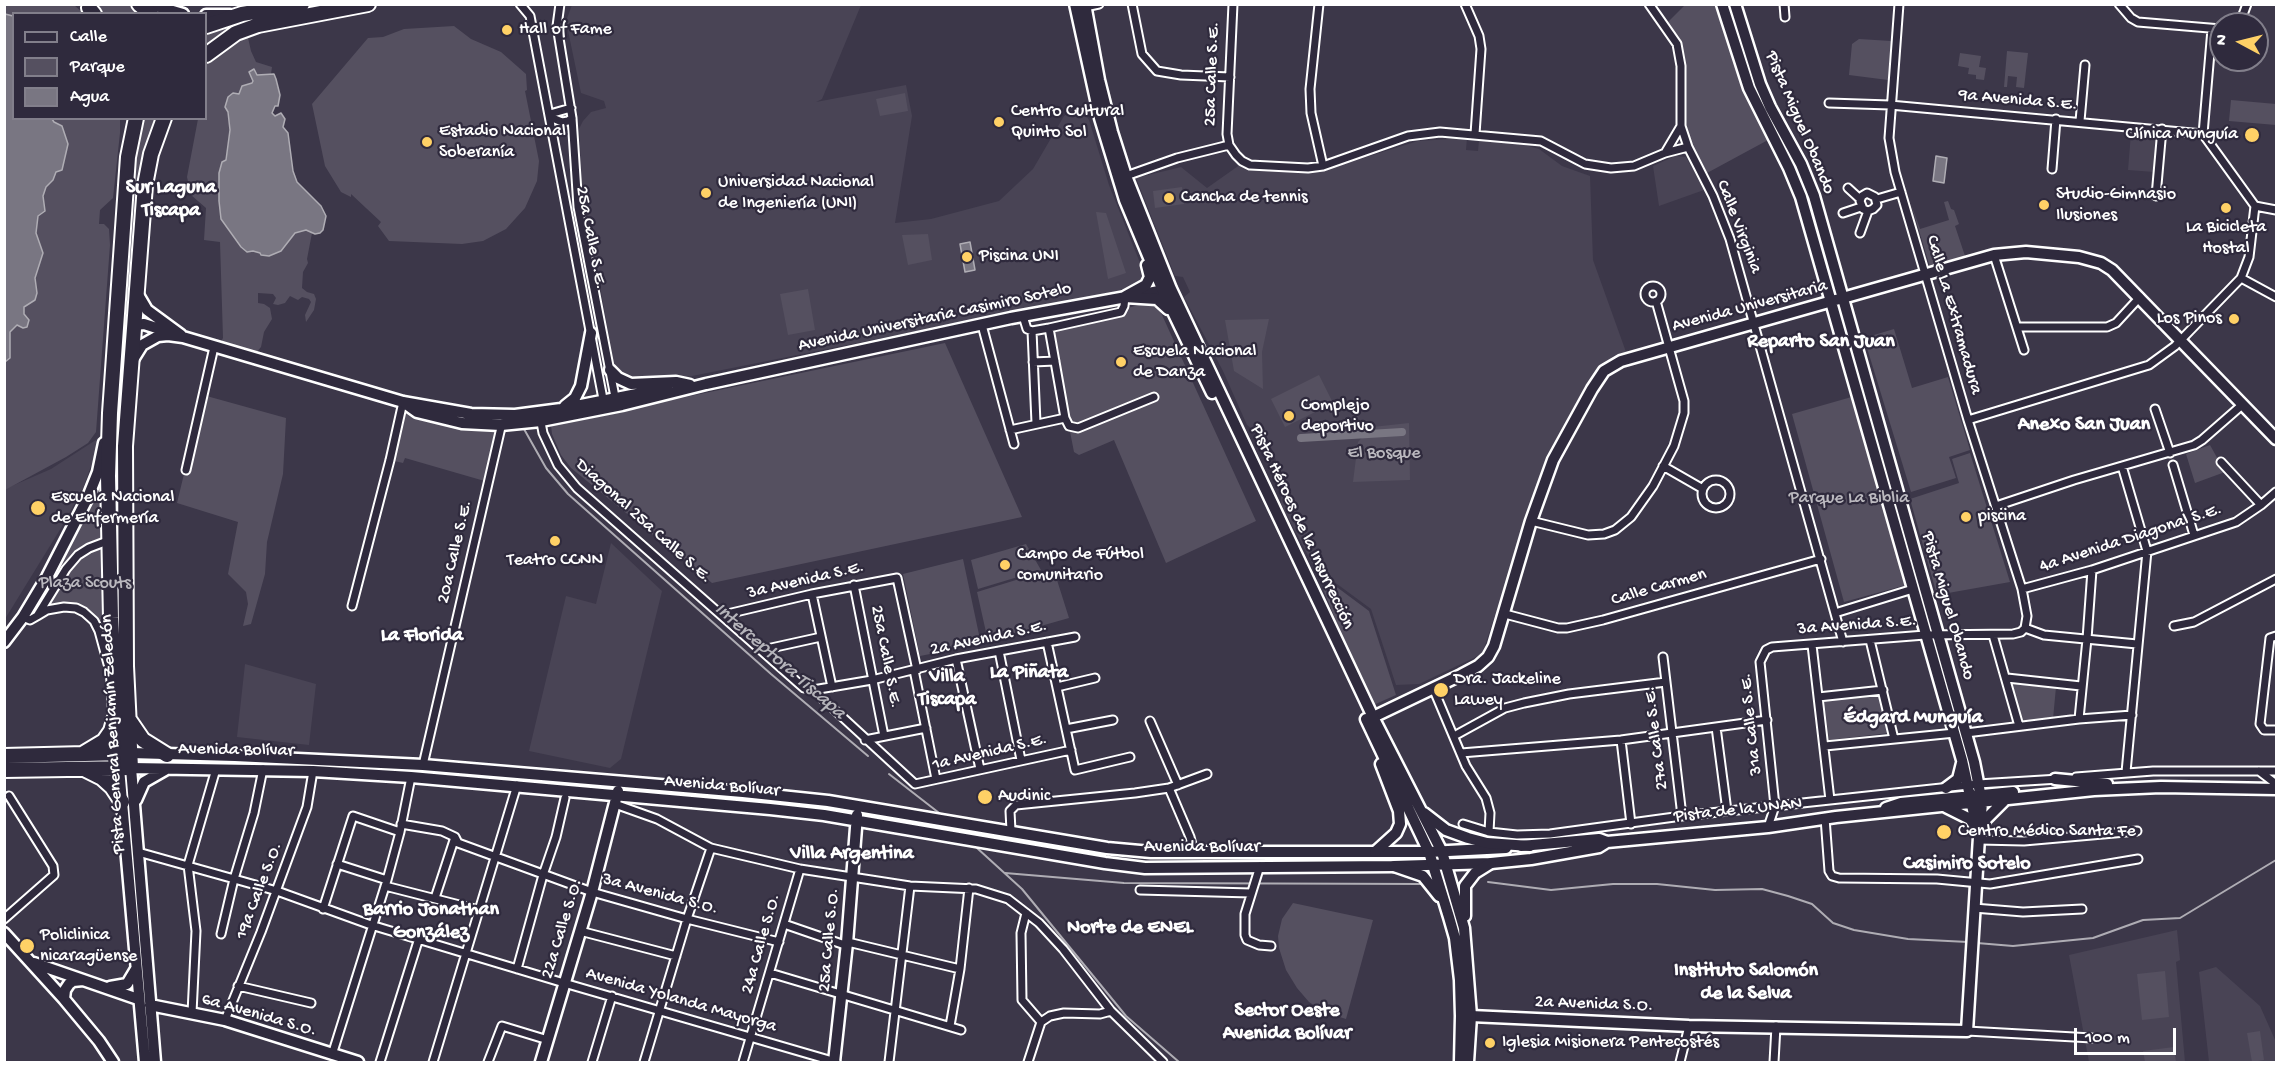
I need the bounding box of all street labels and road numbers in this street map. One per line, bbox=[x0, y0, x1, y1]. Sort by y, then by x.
street label: 25a Calle S.E. bbox=[1200, 21, 1226, 127]
street label: Pista Miguel Obando bbox=[1759, 48, 1839, 198]
street label: 9a Avenida S.E. bbox=[1958, 85, 2078, 117]
street label: Calle Virginia bbox=[1710, 177, 1766, 277]
street label: 25a Calle S.E. bbox=[569, 185, 611, 291]
street label: Calle La Extramadura bbox=[1920, 233, 1986, 397]
street label: Avenida Universitaria bbox=[1670, 276, 1830, 338]
street label: Avenida Universitaria Casimiro Sotelo bbox=[797, 278, 1073, 358]
street label: Pista Héroes de la Insurrección bbox=[1244, 421, 1358, 633]
street label: Diagonal 25a Calle S.E. bbox=[570, 455, 716, 589]
street label: 20a Calle S.E. bbox=[434, 498, 478, 606]
street label: 4a Avenida Diagonal S.E. bbox=[2037, 499, 2225, 579]
street label: Pista Miguel Obando bbox=[1915, 529, 1979, 683]
street label: 3a Avenida S.E. bbox=[745, 557, 867, 605]
street label: Calle Carmen bbox=[1609, 564, 1709, 612]
street label: 25a Calle S.E. bbox=[864, 604, 906, 710]
street label: 3a Avenida S.E. bbox=[1797, 611, 1917, 641]
street label: Pista General Benjamín Zeledón bbox=[97, 614, 131, 854]
street label: 2a Avenida S.E. bbox=[929, 616, 1049, 662]
street label: 31a Calle S.E. bbox=[1736, 672, 1768, 776]
street label: 27a Calle S.E. bbox=[1640, 685, 1674, 791]
street label: 1a Avenida S.E. bbox=[930, 729, 1050, 777]
street label: Avenida Bolívar bbox=[178, 739, 294, 763]
street label: Avenida Bolívar bbox=[663, 771, 781, 803]
street label: Pista de la UNAN bbox=[1673, 794, 1803, 828]
street label: Avenida Bolívar bbox=[1144, 837, 1260, 859]
street label: 19a Calle S.O. bbox=[232, 839, 288, 943]
street label: 3a Avenida S.O. bbox=[600, 869, 720, 921]
street label: 22a Calle S.O. bbox=[538, 876, 588, 982]
street label: 25a Calle S.O. bbox=[815, 887, 845, 993]
street label: 24a Calle S.O. bbox=[737, 891, 787, 997]
street label: Avenida Yolanda Mayorga bbox=[583, 963, 779, 1039]
street label: 6a Avenida S.O. bbox=[199, 989, 319, 1043]
street label: 2a Avenida S.O. bbox=[1534, 992, 1654, 1018]

